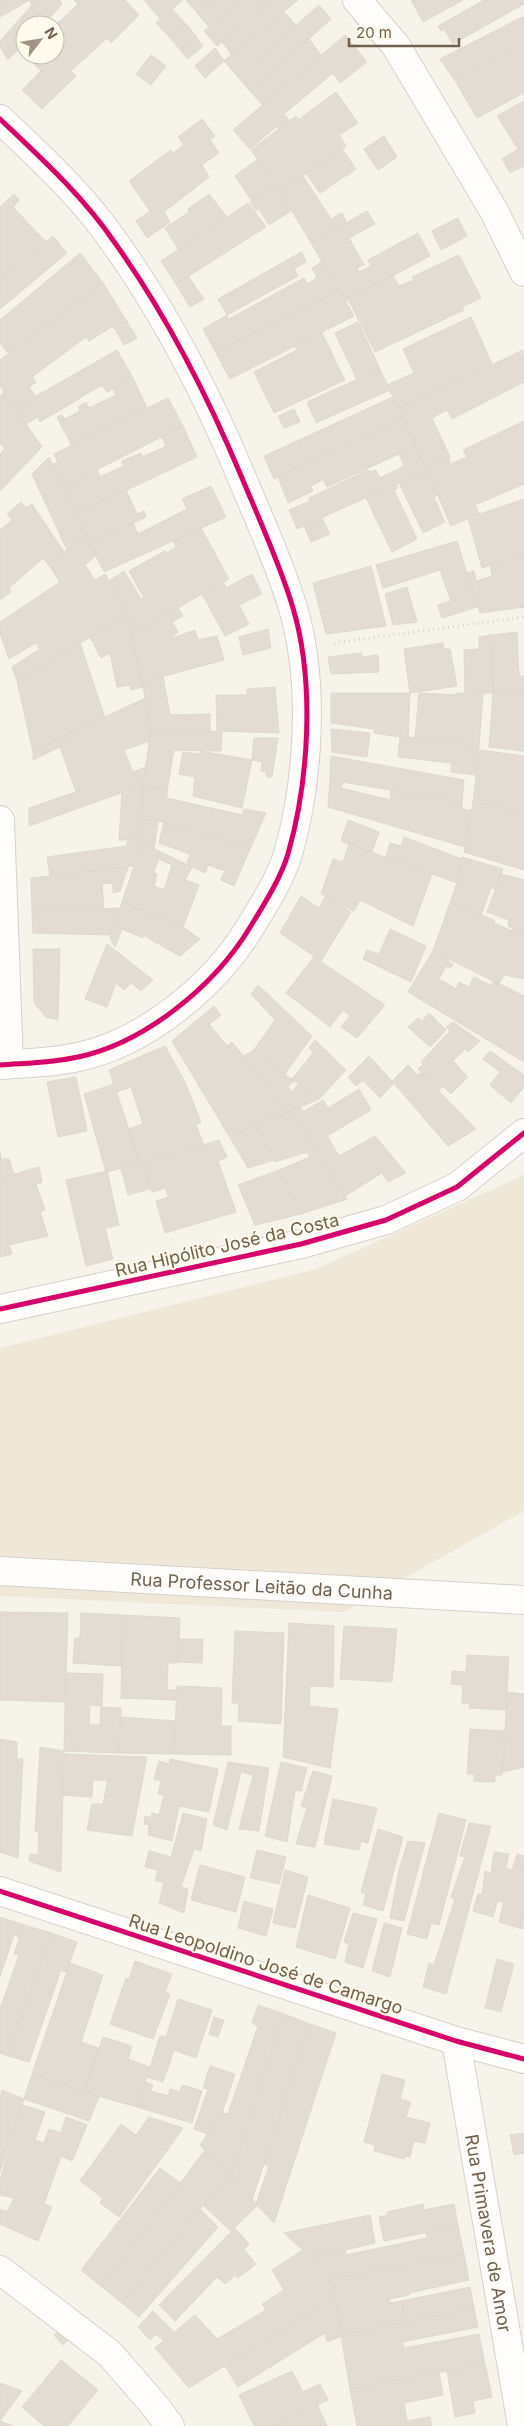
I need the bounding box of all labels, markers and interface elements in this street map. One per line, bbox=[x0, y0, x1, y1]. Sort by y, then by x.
north arrow bbox=[15, 15, 65, 65]
scale bar bbox=[349, 15, 459, 47]
text: 20 m bbox=[356, 23, 392, 42]
text: N bbox=[42, 24, 62, 42]
street label: Rua Hipólito José da Costa bbox=[113, 1209, 341, 1281]
street label: Rua Professor Leitão da Cunha bbox=[130, 1568, 393, 1603]
street label: Rua Leopoldino José de Camargo bbox=[126, 1910, 406, 2018]
street label: Rua Primavera de Amor bbox=[462, 2133, 516, 2334]

